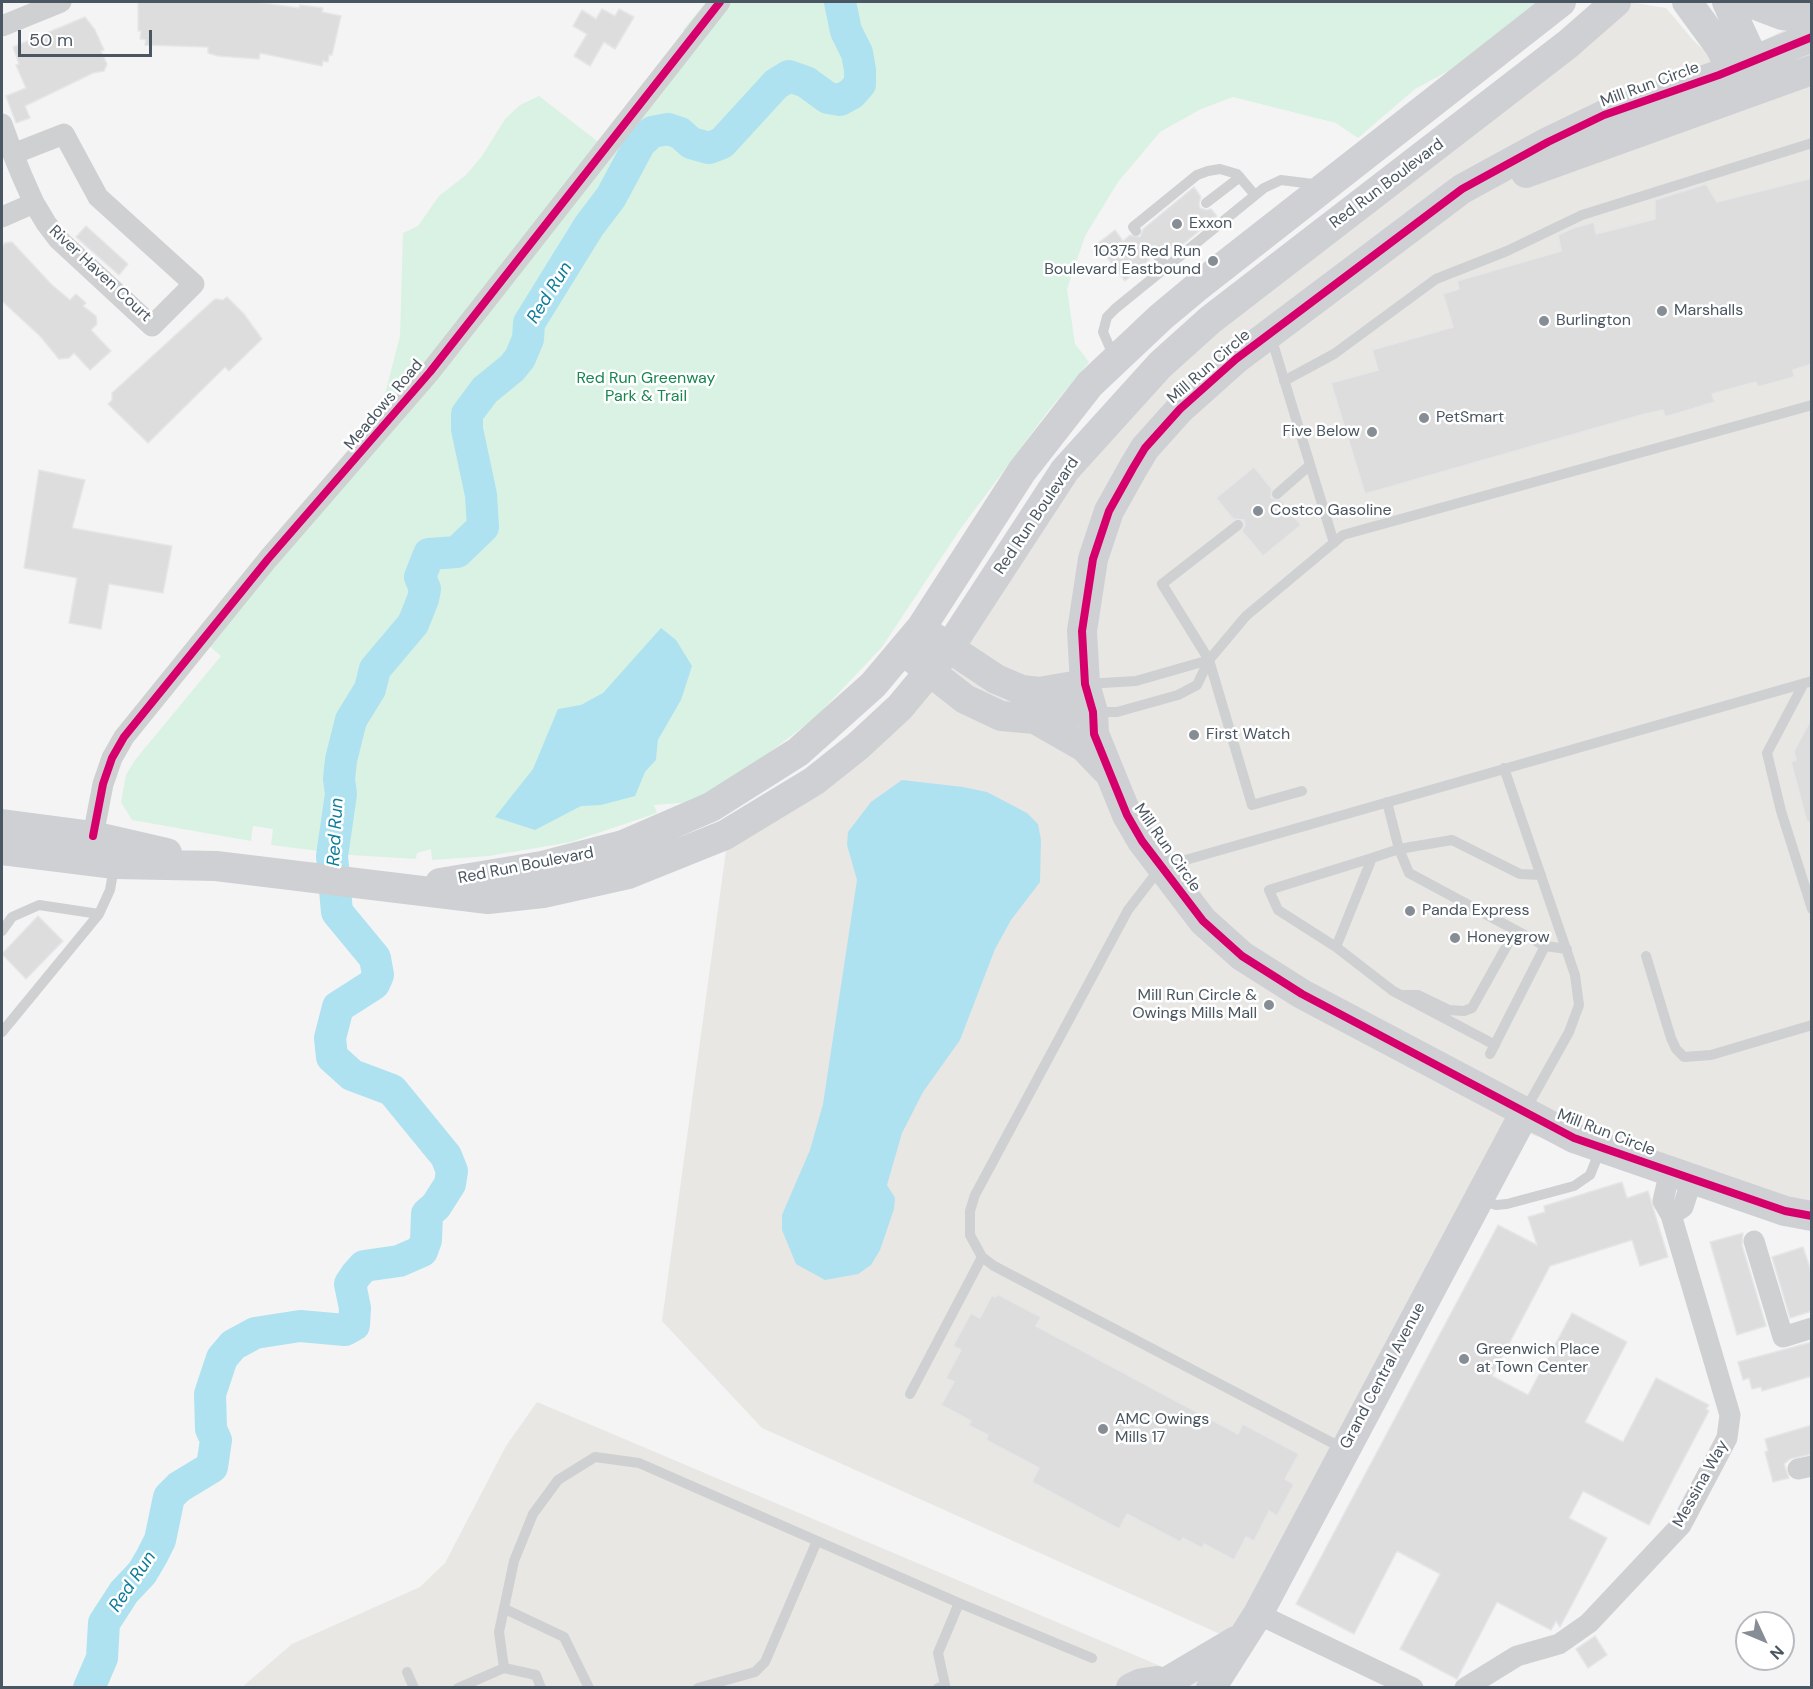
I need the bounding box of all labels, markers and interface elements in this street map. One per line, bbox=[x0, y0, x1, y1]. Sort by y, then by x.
scale bar bbox=[21, 18, 154, 56]
text: 50 m bbox=[29, 28, 73, 52]
street label: Mill Run Circle bbox=[1598, 58, 1702, 112]
street label: Red Run Boulevard bbox=[1326, 135, 1448, 233]
place label: Exxon bbox=[1189, 214, 1232, 234]
marker: Exxon bbox=[1170, 217, 1184, 231]
street label: River Haven Court bbox=[45, 222, 155, 326]
place label: 10375 Red Run Boulevard Eastbound bbox=[1044, 242, 1201, 280]
marker: 10375 Red Run Boulevard Eastbound bbox=[1206, 254, 1220, 268]
water label: Red Run bbox=[523, 258, 577, 328]
place label: Marshalls bbox=[1674, 301, 1743, 321]
marker: Marshalls bbox=[1655, 304, 1669, 318]
place label: Burlington bbox=[1556, 311, 1631, 331]
marker: Burlington bbox=[1537, 314, 1551, 328]
street label: Mill Run Circle bbox=[1164, 326, 1254, 408]
street label: Meadows Road bbox=[341, 356, 427, 454]
park label: Red Run Greenway Park & Trail bbox=[577, 369, 715, 407]
place label: PetSmart bbox=[1436, 408, 1504, 428]
marker: PetSmart bbox=[1417, 411, 1431, 425]
place label: Five Below bbox=[1283, 422, 1360, 442]
marker: Five Below bbox=[1365, 425, 1379, 439]
street label: Red Run Boulevard bbox=[991, 454, 1083, 578]
place label: Costco Gasoline bbox=[1270, 501, 1392, 521]
marker: Costco Gasoline bbox=[1251, 504, 1265, 518]
place label: First Watch bbox=[1206, 725, 1290, 745]
marker: First Watch bbox=[1187, 728, 1201, 742]
water label: Red Run bbox=[323, 797, 349, 867]
street label: Mill Run Circle bbox=[1129, 800, 1205, 896]
street label: Red Run Boulevard bbox=[457, 843, 595, 889]
place label: Panda Express bbox=[1422, 901, 1530, 921]
marker: Panda Express bbox=[1403, 904, 1417, 918]
place label: Honeygrow bbox=[1467, 928, 1550, 948]
marker: Honeygrow bbox=[1448, 931, 1462, 945]
place label: Mill Run Circle & Owings Mills Mall bbox=[1132, 986, 1257, 1024]
marker: Mill Run Circle & Owings Mills Mall bbox=[1262, 998, 1276, 1012]
street label: Mill Run Circle bbox=[1554, 1105, 1658, 1161]
street label: Grand Central Avenue bbox=[1336, 1300, 1430, 1452]
place label: Greenwich Place at Town Center bbox=[1476, 1340, 1600, 1378]
marker: Greenwich Place at Town Center bbox=[1457, 1352, 1471, 1366]
place label: AMC Owings Mills 17 bbox=[1115, 1410, 1209, 1448]
marker: AMC Owings Mills 17 bbox=[1096, 1422, 1110, 1436]
street label: Messina Way bbox=[1669, 1437, 1733, 1531]
water label: Red Run bbox=[105, 1548, 161, 1616]
north arrow bbox=[1735, 1611, 1795, 1671]
text: N bbox=[1765, 1641, 1788, 1664]

